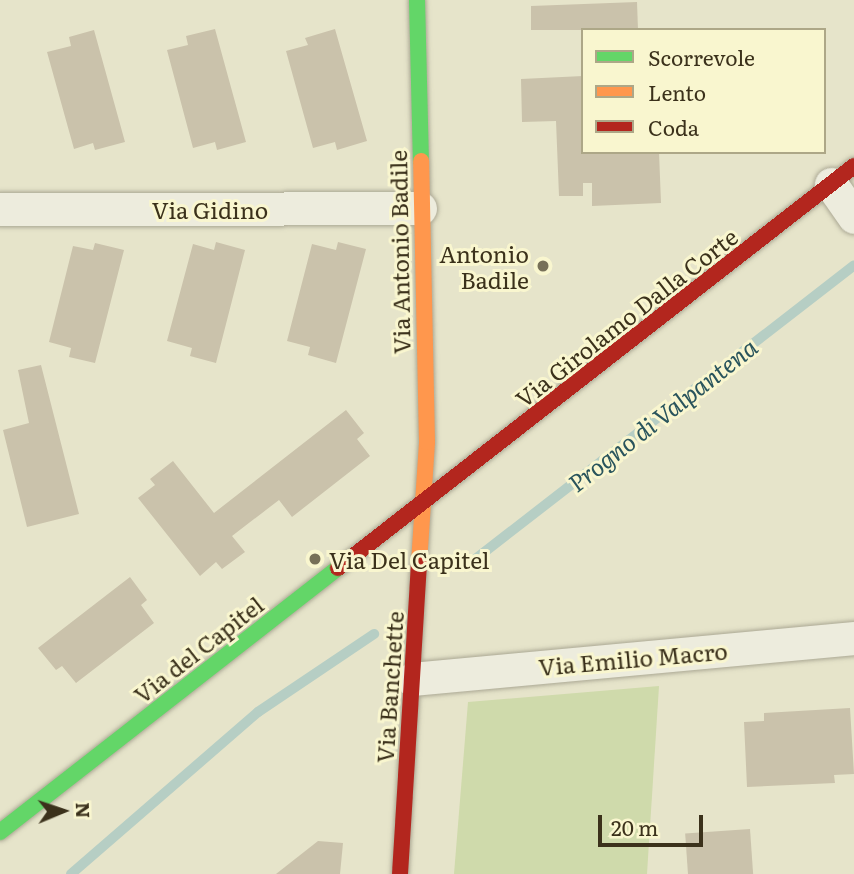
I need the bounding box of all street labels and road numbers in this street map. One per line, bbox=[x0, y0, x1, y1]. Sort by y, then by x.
street label: Via Antonio Badile bbox=[383, 150, 415, 354]
street label: Via Gidino bbox=[152, 195, 268, 223]
street label: Via Girolamo Dalla Corte bbox=[510, 222, 742, 412]
street label: Via del Capitel bbox=[128, 590, 268, 708]
street label: Via Banchette bbox=[370, 610, 408, 764]
street label: Via Emilio Macro bbox=[537, 636, 729, 680]

